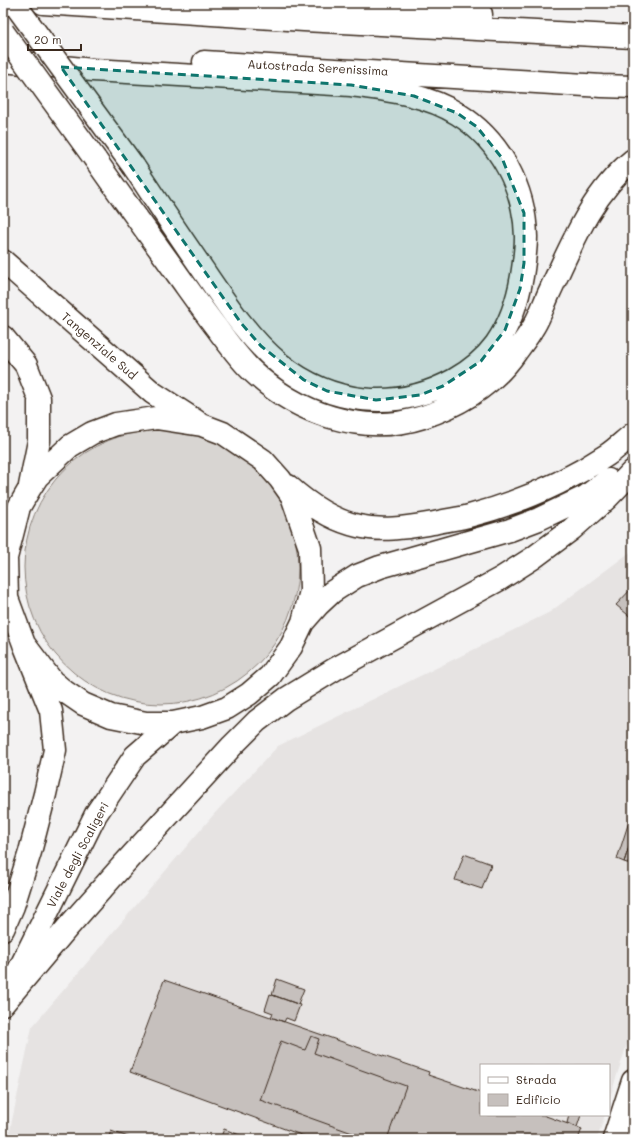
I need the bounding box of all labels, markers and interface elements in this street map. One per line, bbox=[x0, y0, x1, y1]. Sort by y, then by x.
scale bar bbox=[28, 26, 81, 52]
text: 20 m bbox=[34, 31, 62, 47]
street label: Autostrada Serenissima bbox=[247, 55, 389, 79]
street label: Tangenziale Sud bbox=[59, 308, 141, 383]
street label: Viale degli Scaligeri bbox=[42, 799, 112, 910]
legend bbox=[480, 1064, 610, 1116]
text: Strada bbox=[516, 1071, 557, 1087]
text: Edificio bbox=[516, 1091, 560, 1107]

